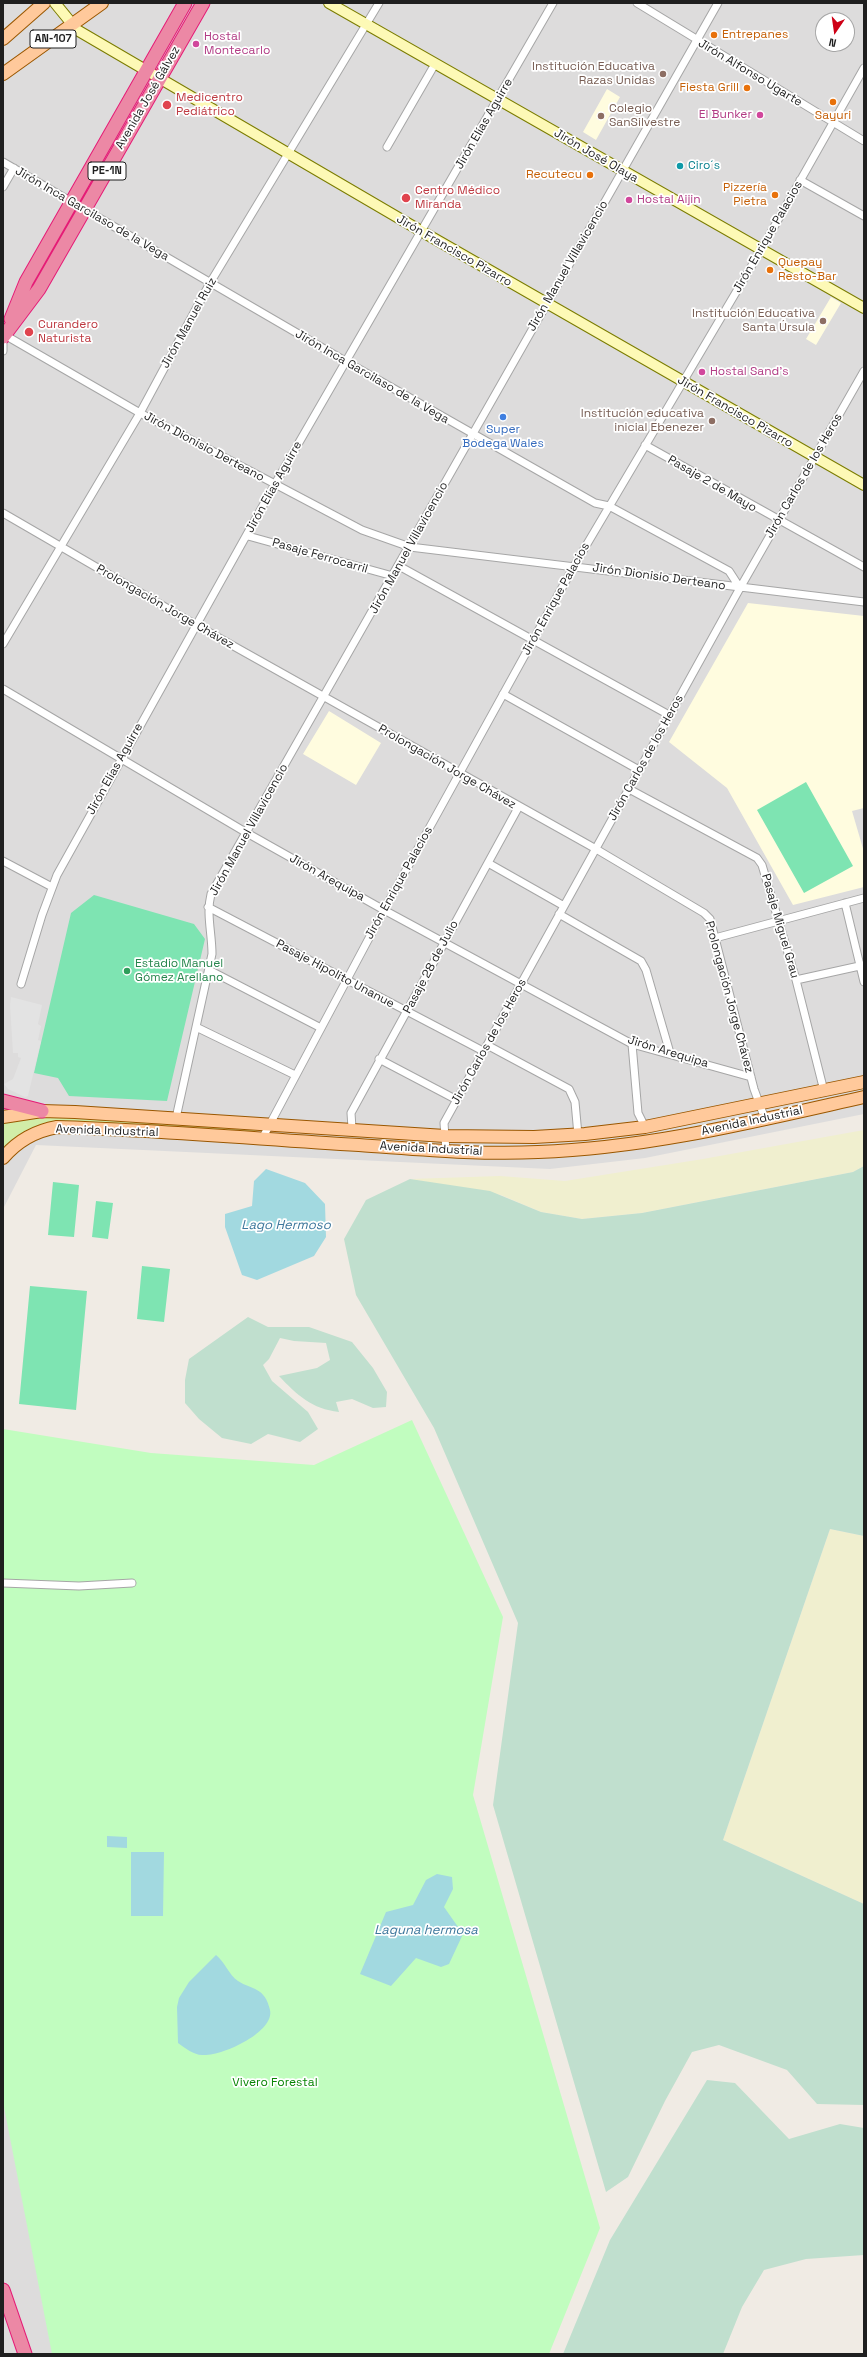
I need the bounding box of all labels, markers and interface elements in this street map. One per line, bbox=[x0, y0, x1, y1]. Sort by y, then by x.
north arrow bbox=[815, 12, 855, 52]
place label: Entrepanes bbox=[722, 28, 788, 42]
road number: AN-107 bbox=[30, 30, 76, 48]
place label: Hostal Montecarlo bbox=[204, 30, 270, 58]
marker: Entrepanes bbox=[709, 30, 719, 40]
text: N bbox=[827, 35, 838, 50]
street label: Jirón Alfonso Ugarte bbox=[695, 36, 805, 110]
marker: Hostal Montecarlo bbox=[191, 39, 201, 49]
street label: Avenida José Gálvez bbox=[113, 44, 183, 152]
place label: Institución Educativa Razas Unidas bbox=[532, 60, 655, 88]
marker: Institución Educativa Razas Unidas bbox=[658, 69, 668, 79]
street label: Jirón Elías Aguirre bbox=[452, 76, 516, 172]
place label: Fiesta Grill bbox=[680, 81, 739, 95]
marker: Fiesta Grill bbox=[742, 83, 752, 93]
place label: Medicentro Pediátrico bbox=[176, 91, 243, 119]
marker: Sayuri bbox=[828, 97, 838, 107]
marker: Medicentro Pediátrico bbox=[161, 99, 173, 111]
place label: Colegio SanSilvestre bbox=[609, 102, 680, 130]
place label: El Bunker bbox=[699, 108, 752, 122]
place label: Sayuri bbox=[815, 109, 851, 123]
marker: El Bunker bbox=[755, 110, 765, 120]
marker: Colegio SanSilvestre bbox=[596, 111, 606, 121]
street label: Jirón José Olaya bbox=[551, 126, 641, 186]
place label: Ciro´s bbox=[688, 159, 720, 173]
marker: Ciro´s bbox=[675, 161, 685, 171]
road number: PE-1N bbox=[88, 162, 126, 180]
street label: Jirón Inca Garcilaso de la Vega bbox=[13, 164, 171, 264]
place label: Recutecu bbox=[526, 168, 582, 182]
marker: Recutecu bbox=[585, 170, 595, 180]
street label: Jirón Enrique Palacios bbox=[730, 179, 806, 295]
place label: Pizzería Pietra bbox=[723, 181, 767, 209]
place label: Centro Médico Miranda bbox=[415, 184, 500, 212]
marker: Pizzería Pietra bbox=[770, 190, 780, 200]
marker: Centro Médico Miranda bbox=[400, 192, 412, 204]
place label: Hostal Aijin bbox=[637, 193, 701, 207]
marker: Hostal Aijin bbox=[624, 195, 634, 205]
street label: Jirón Manuel Villavicencio bbox=[525, 198, 611, 334]
street label: Jirón Francisco Pizarro bbox=[394, 212, 514, 290]
place label: Quepay Resto-Bar bbox=[778, 256, 836, 284]
marker: Quepay Resto-Bar bbox=[765, 265, 775, 275]
street label: Jirón Manuel Ruiz bbox=[158, 275, 220, 371]
place label: Institución Educativa Santa Úrsula bbox=[692, 307, 815, 335]
marker: Institución Educativa Santa Úrsula bbox=[818, 316, 828, 326]
place label: Curandero Naturista bbox=[38, 318, 98, 346]
marker: Curandero Naturista bbox=[23, 326, 35, 338]
street label: Jirón Inca Garcilaso de la Vega bbox=[293, 327, 451, 427]
place label: Hostal Sand's bbox=[710, 365, 789, 379]
marker: Hostal Sand's bbox=[697, 367, 707, 377]
street label: Jirón Francisco Pizarro bbox=[675, 373, 795, 451]
place label: Institución educativa inicial Ebenezer bbox=[581, 407, 704, 435]
street label: Jirón Dionisio Derteano bbox=[141, 409, 267, 485]
street label: Jirón Carlos de los Heros bbox=[762, 411, 846, 541]
marker: Super Bodega Wales bbox=[498, 412, 508, 422]
marker: Institución educativa inicial Ebenezer bbox=[707, 416, 717, 426]
place label: Super Bodega Wales bbox=[462, 423, 544, 451]
street label: Jirón Elías Aguirre bbox=[243, 439, 305, 535]
street label: Pasaje 2 de Mayo bbox=[665, 453, 759, 515]
street label: Jirón Manuel Villavicencio bbox=[367, 480, 451, 616]
street label: Pasaje Ferrocarril bbox=[270, 535, 370, 577]
street label: Jirón Enrique Palacios bbox=[519, 540, 593, 658]
street label: Jirón Dionisio Derteano bbox=[592, 561, 726, 593]
street label: Prolongación Jorge Chávez bbox=[94, 562, 236, 652]
street label: Jirón Carlos de los Heros bbox=[605, 692, 687, 824]
street label: Jirón Elías Aguirre bbox=[84, 721, 146, 817]
street label: Prolongación Jorge Chávez bbox=[376, 722, 518, 812]
street label: Jirón Manuel Villavicencio bbox=[207, 762, 291, 898]
street label: Jirón Enrique Palacios bbox=[362, 824, 436, 942]
street label: Jirón Arequipa bbox=[287, 851, 367, 905]
street label: Pasaje Miguel Grau bbox=[758, 872, 802, 980]
street label: Pasaje 28 de Julio bbox=[400, 918, 462, 1016]
street label: Prolongación Jorge Chávez bbox=[702, 920, 756, 1074]
street label: Pasaje Hipolito Unanue bbox=[273, 937, 397, 1011]
place label: Estadio Manuel Gómez Arellano bbox=[135, 957, 223, 985]
marker: Estadio Manuel Gómez Arellano bbox=[122, 966, 132, 976]
street label: Jirón Carlos de los Heros bbox=[448, 976, 530, 1108]
street label: Jirón Arequipa bbox=[626, 1033, 710, 1071]
street label: Avenida Industrial bbox=[700, 1103, 804, 1139]
street label: Avenida Industrial bbox=[55, 1122, 159, 1140]
street label: Avenida Industrial bbox=[379, 1139, 483, 1159]
water label: Lago Hermoso bbox=[241, 1217, 331, 1233]
water label: Laguna hermosa bbox=[374, 1922, 478, 1938]
park label: Vivero Forestal bbox=[232, 2076, 318, 2090]

